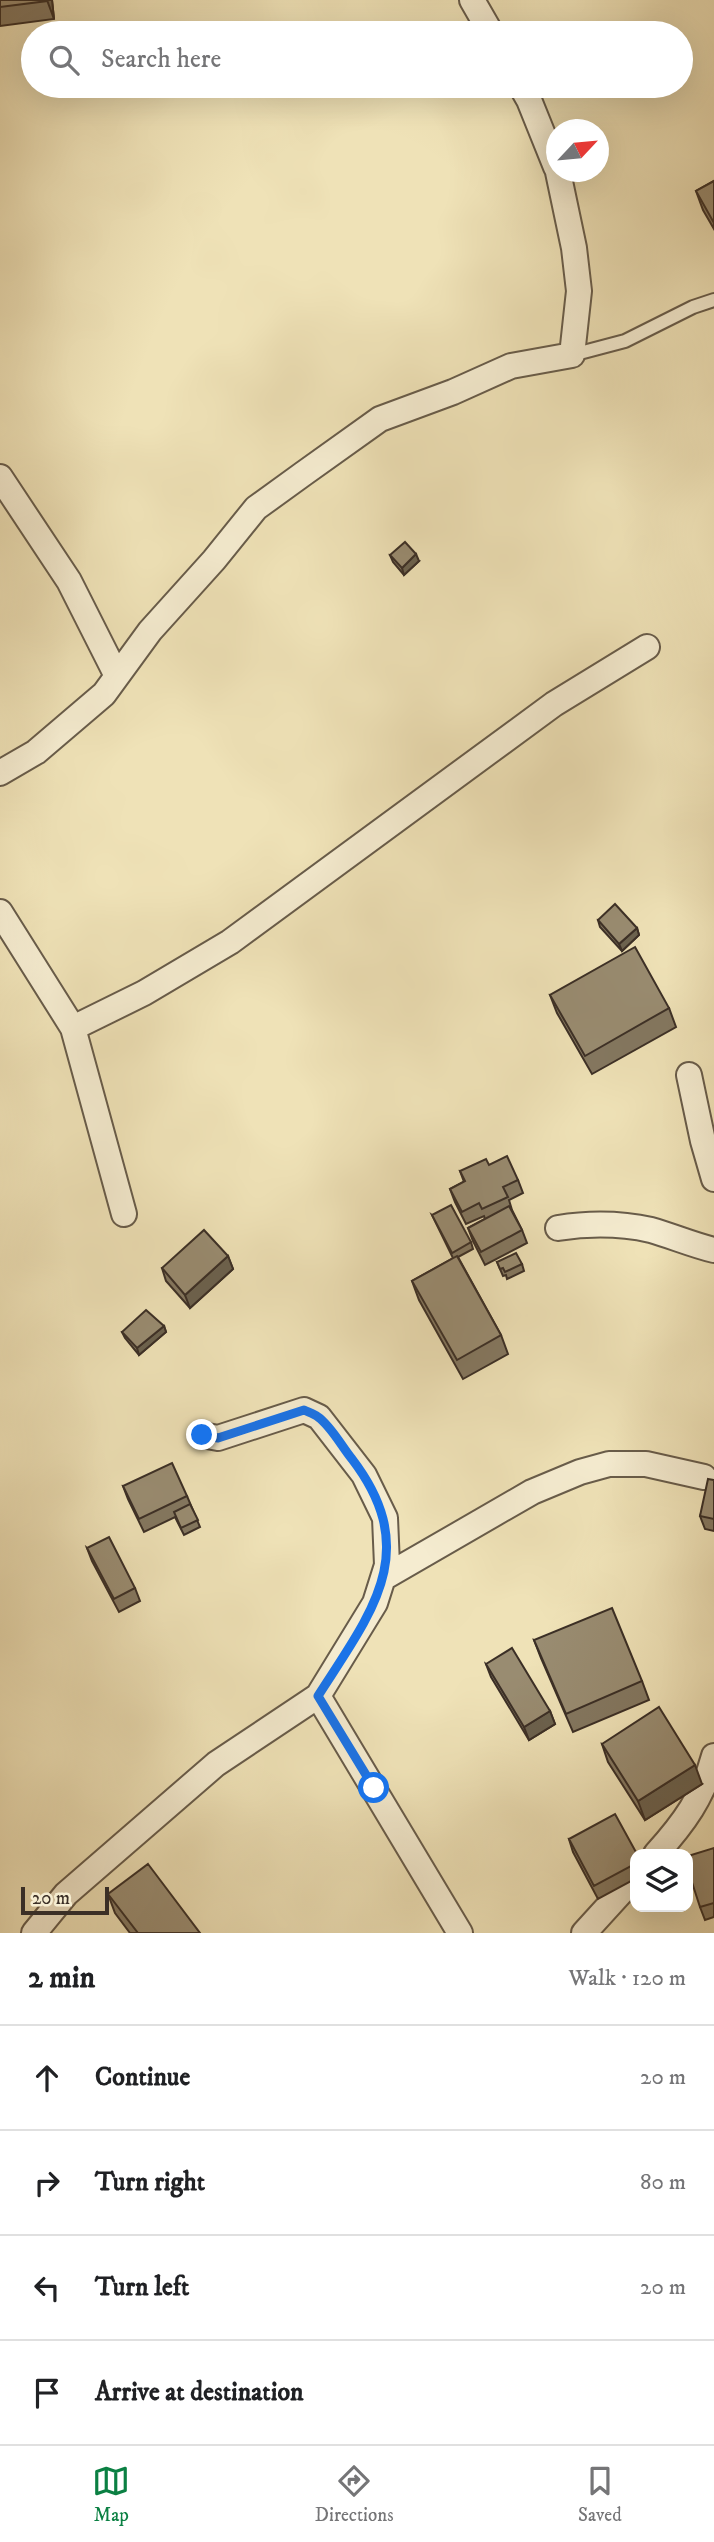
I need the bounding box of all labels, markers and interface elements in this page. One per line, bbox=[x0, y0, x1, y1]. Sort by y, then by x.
search box bbox=[21, 21, 693, 98]
icon: search bbox=[45, 41, 83, 79]
text: Search here bbox=[101, 43, 221, 76]
north arrow bbox=[546, 119, 609, 182]
route end bbox=[186, 1419, 217, 1450]
route start bbox=[358, 1772, 389, 1803]
map controls bbox=[630, 1849, 693, 1912]
button: layers bbox=[630, 1849, 693, 1912]
scale bar bbox=[21, 1884, 108, 1916]
text: 20 m bbox=[32, 1887, 70, 1910]
text: 2 min bbox=[28, 1960, 95, 1997]
text: Walk · 120 m bbox=[568, 1964, 686, 1993]
icon: ahead bbox=[28, 2059, 66, 2097]
text: Continue bbox=[95, 2061, 190, 2094]
text: 20 m bbox=[640, 2063, 686, 2092]
icon: right bbox=[28, 2164, 66, 2202]
text: Turn right bbox=[95, 2166, 205, 2199]
text: 80 m bbox=[640, 2168, 686, 2197]
icon: left bbox=[28, 2269, 66, 2307]
text: Turn left bbox=[95, 2271, 189, 2304]
text: 20 m bbox=[640, 2273, 686, 2302]
icon: arrive bbox=[28, 2374, 66, 2412]
text: Arrive at destination bbox=[95, 2376, 304, 2409]
tab: Map bbox=[92, 2462, 130, 2527]
tab: Directions bbox=[315, 2462, 394, 2527]
tab: Saved bbox=[578, 2462, 622, 2527]

